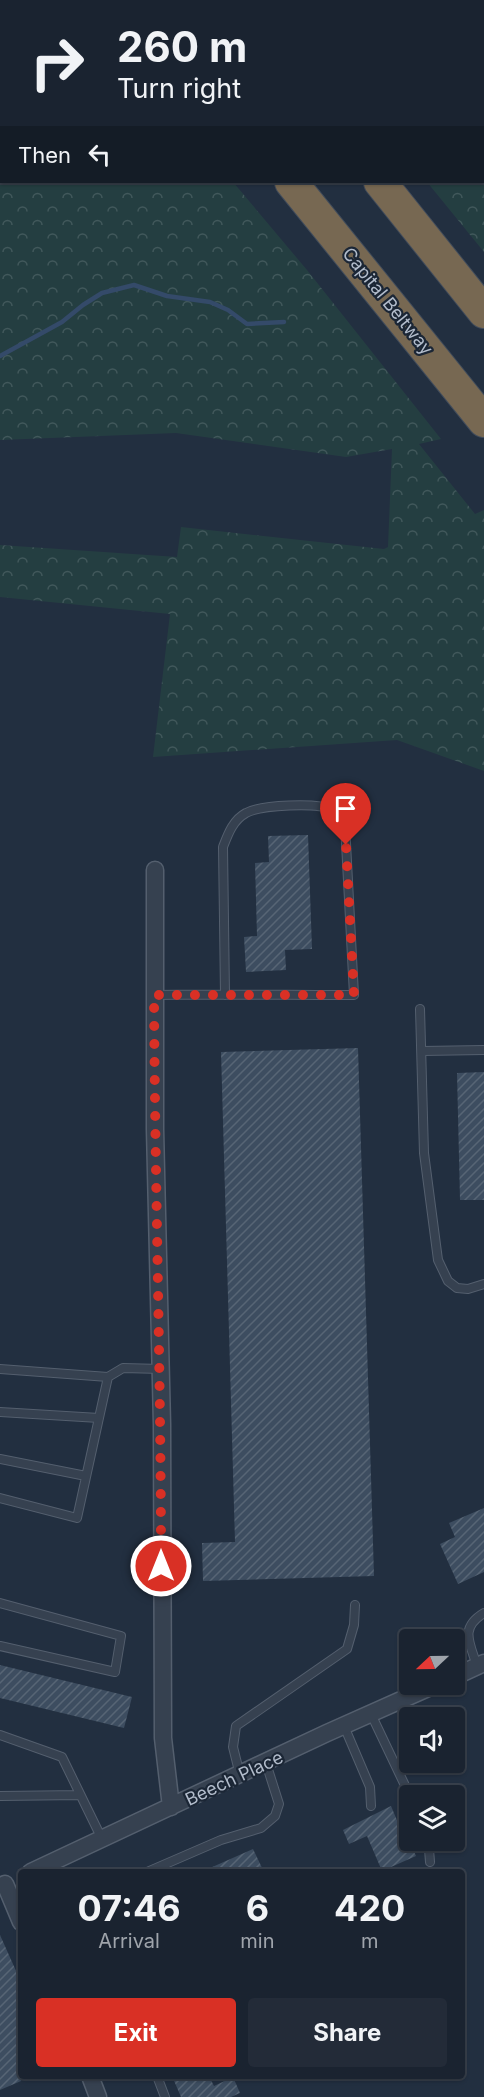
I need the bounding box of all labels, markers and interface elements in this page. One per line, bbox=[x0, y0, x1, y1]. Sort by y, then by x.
text: 260 m bbox=[117, 21, 247, 72]
icon: right bbox=[18, 24, 96, 102]
text: Turn right bbox=[117, 72, 241, 105]
icon: left bbox=[83, 138, 116, 171]
text: Then bbox=[18, 142, 71, 168]
street label: Capital Beltway bbox=[338, 243, 438, 359]
pin bbox=[320, 783, 371, 845]
icon: arrive bbox=[329, 792, 362, 825]
position arrow bbox=[129, 1534, 193, 1598]
north arrow bbox=[399, 1629, 465, 1695]
map controls bbox=[399, 1629, 465, 1851]
button: sound bbox=[399, 1707, 465, 1773]
street label: Beech Place bbox=[182, 1746, 286, 1810]
button: layers bbox=[399, 1785, 465, 1851]
text: 07:46 bbox=[78, 1886, 181, 1930]
text: 6 bbox=[246, 1886, 269, 1930]
text: 420 bbox=[334, 1886, 405, 1930]
text: Arrival bbox=[98, 1929, 160, 1953]
text: min bbox=[240, 1929, 274, 1953]
text: m bbox=[361, 1929, 378, 1953]
button: Exit bbox=[36, 1998, 236, 2067]
button: Share bbox=[248, 1998, 447, 2067]

